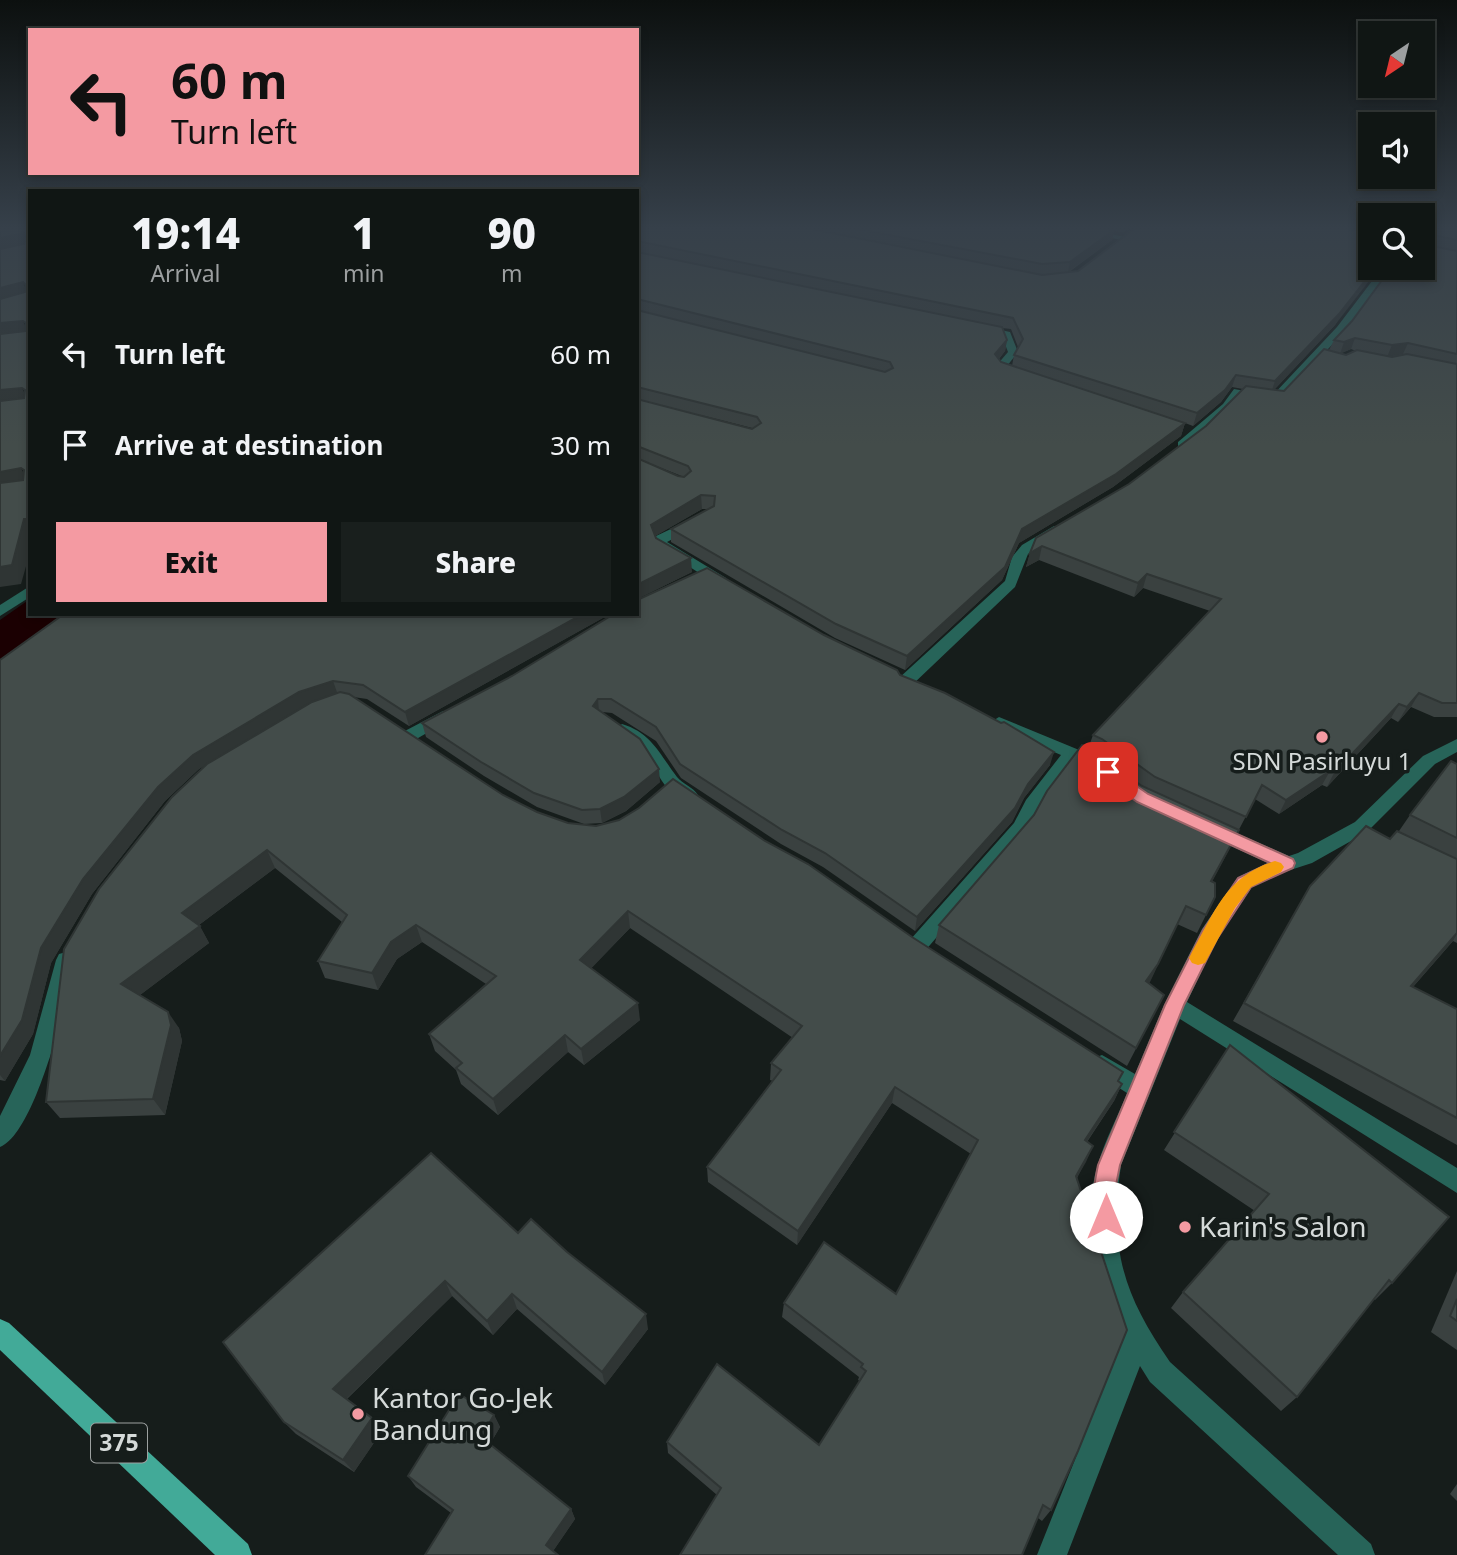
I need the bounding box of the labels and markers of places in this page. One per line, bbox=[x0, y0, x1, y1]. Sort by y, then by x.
marker: SDN Pasirluyu 1 bbox=[1314, 729, 1330, 745]
pin bbox=[1078, 742, 1138, 802]
place label: SDN Pasirluyu 1 bbox=[1233, 744, 1411, 777]
place label: Karin's Salon bbox=[1199, 1207, 1367, 1245]
marker: Karin's Salon bbox=[1177, 1219, 1193, 1235]
place label: Kantor Go-Jek Bandung bbox=[372, 1378, 553, 1448]
marker: Kantor Go-Jek Bandung bbox=[350, 1406, 366, 1422]

